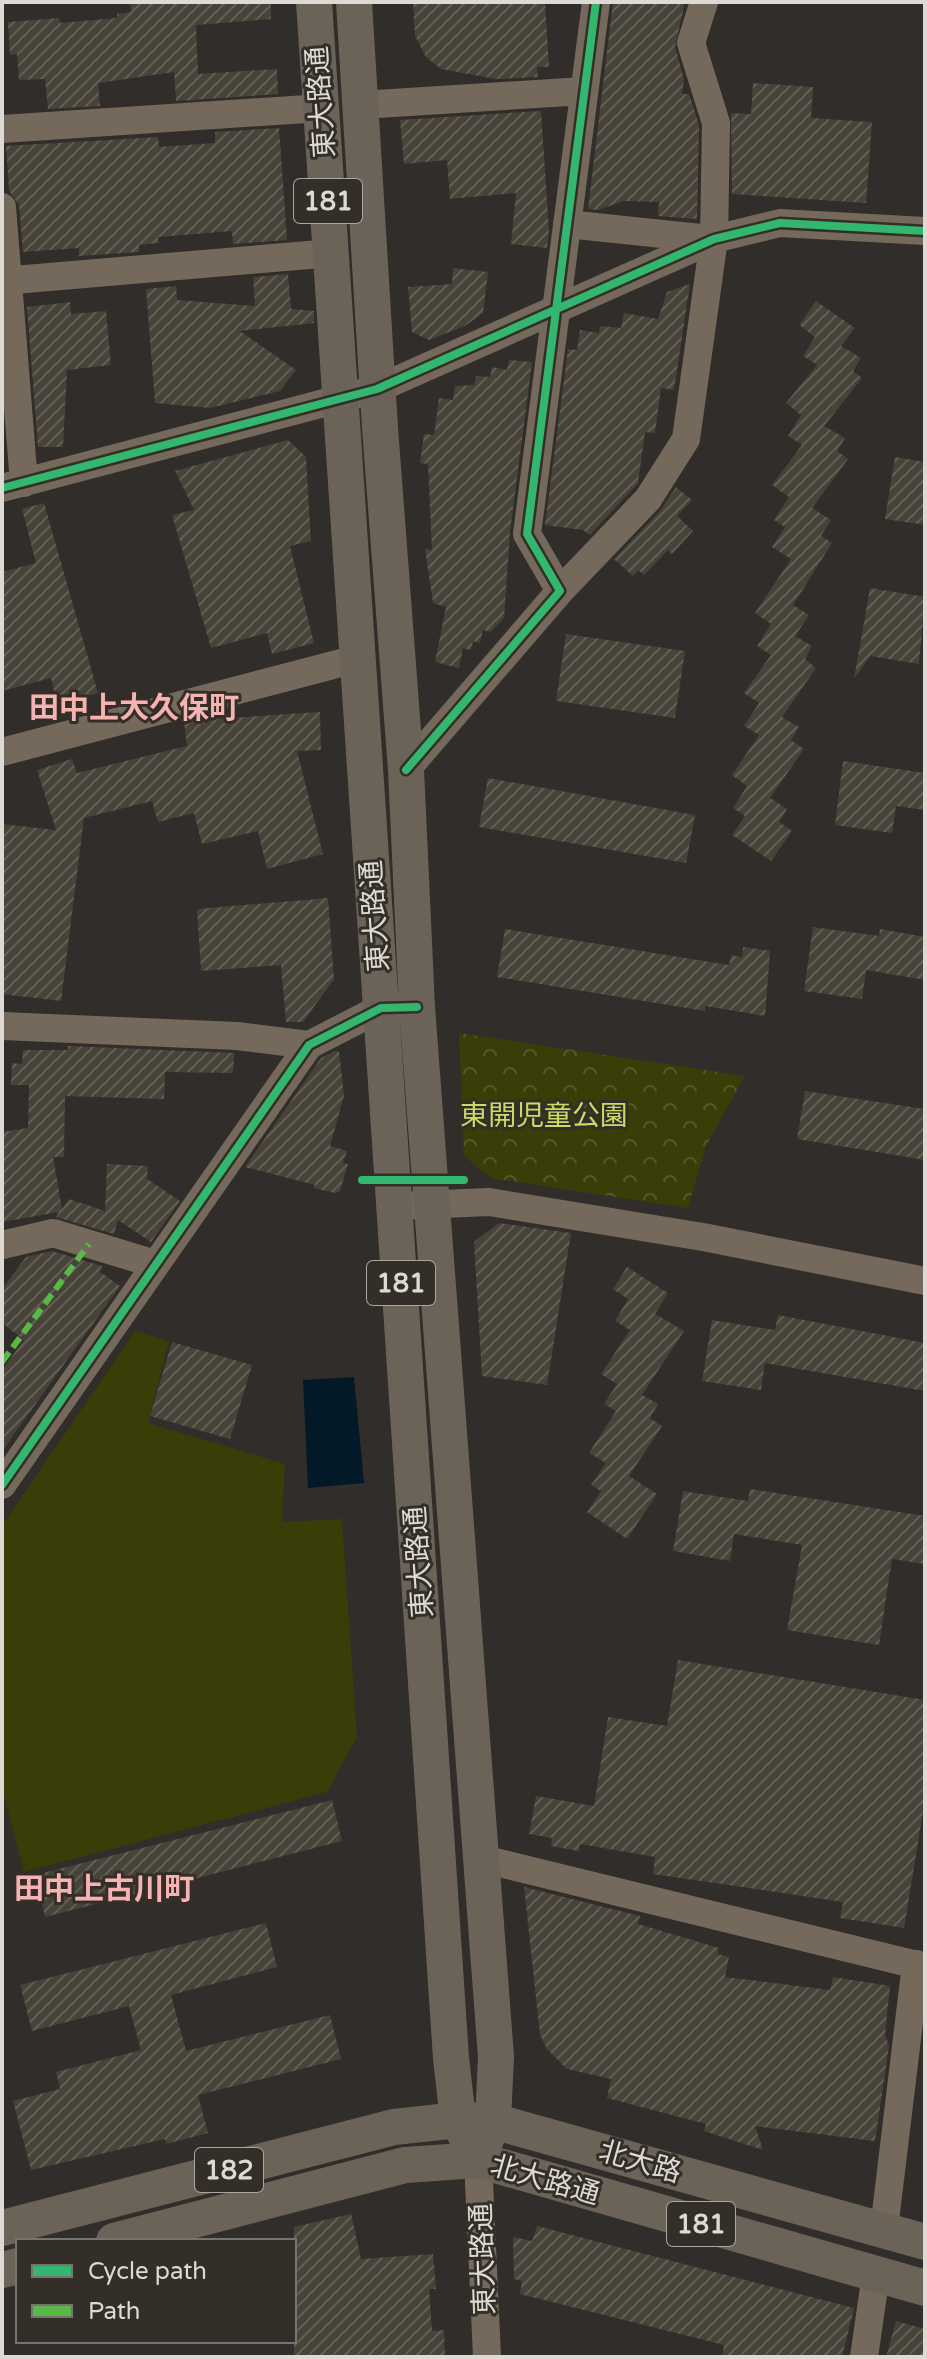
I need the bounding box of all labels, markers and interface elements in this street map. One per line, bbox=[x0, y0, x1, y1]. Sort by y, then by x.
street label: 東大路通 bbox=[300, 45, 342, 159]
road number: 181 bbox=[294, 179, 362, 223]
district label: 田中上大久保町 bbox=[29, 690, 239, 727]
street label: 東大路通 bbox=[354, 859, 396, 973]
park label: 東開児童公園 bbox=[460, 1099, 628, 1133]
road number: 181 bbox=[367, 1261, 435, 1305]
street label: 東大路通 bbox=[398, 1505, 440, 1619]
district label: 田中上古川町 bbox=[14, 1871, 194, 1908]
street label: 北大路 bbox=[595, 2134, 685, 2190]
road number: 182 bbox=[195, 2148, 263, 2192]
street label: 北大路通 bbox=[486, 2148, 604, 2212]
street label: 東大路通 bbox=[464, 2202, 502, 2316]
road number: 181 bbox=[667, 2202, 735, 2246]
legend bbox=[16, 2239, 296, 2343]
text: Cycle path bbox=[88, 2257, 207, 2286]
text: Path bbox=[88, 2297, 141, 2326]

